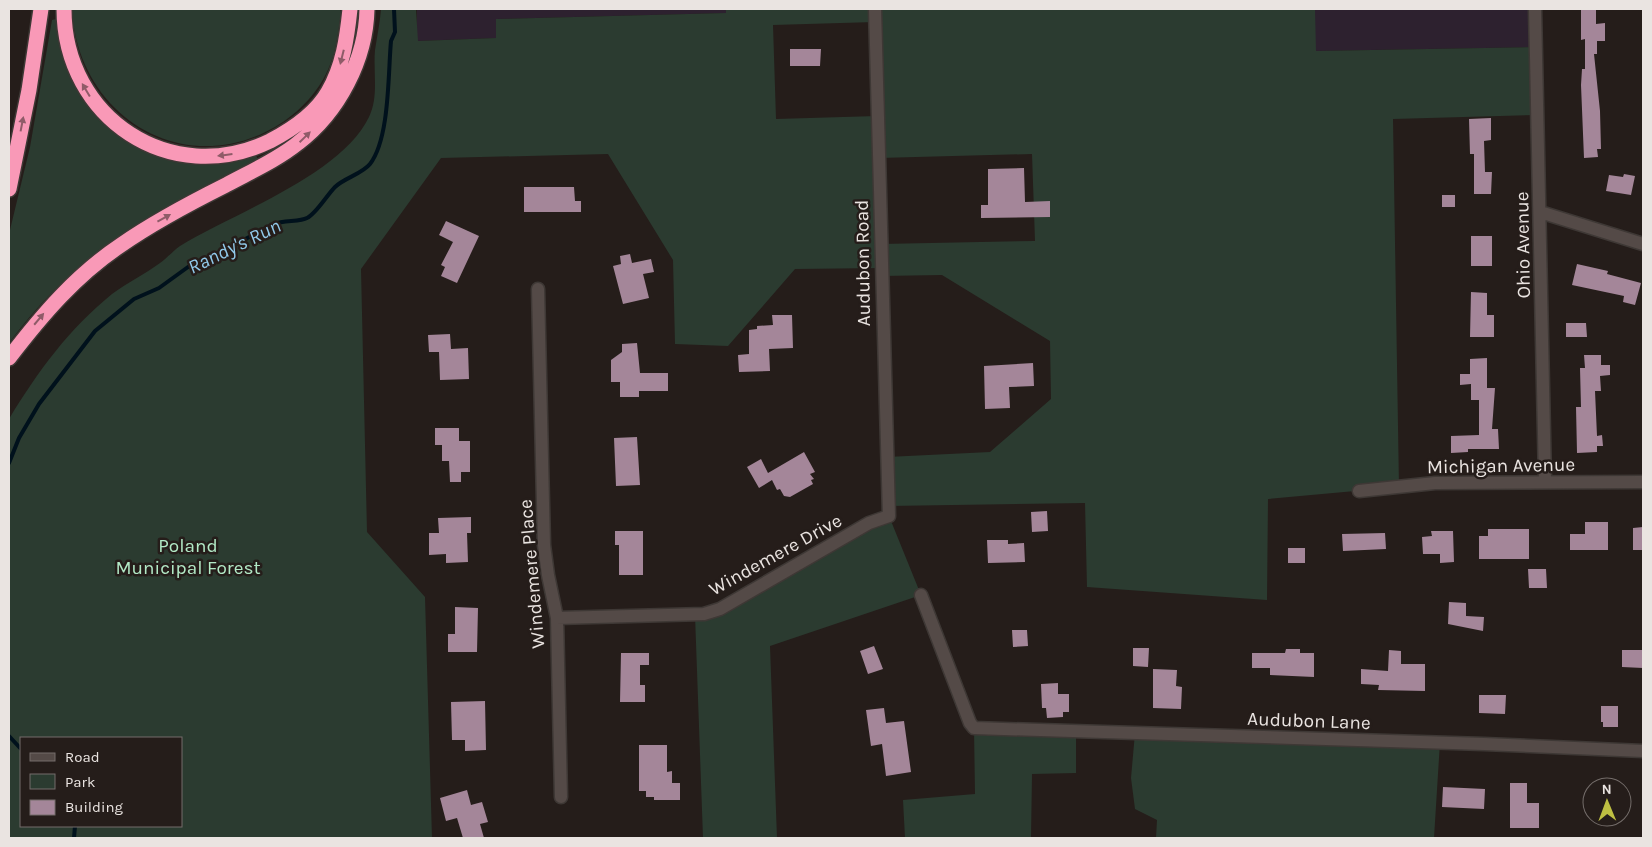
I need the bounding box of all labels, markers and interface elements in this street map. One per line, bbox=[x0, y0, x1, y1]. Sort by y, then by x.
one-way arrow bbox=[338, 49, 346, 64]
one-way arrow bbox=[82, 83, 91, 96]
one-way arrow bbox=[18, 117, 26, 132]
one-way arrow bbox=[299, 131, 311, 143]
one-way arrow bbox=[217, 151, 233, 159]
street label: Ohio Avenue bbox=[1511, 191, 1535, 299]
street label: Audubon Road bbox=[851, 200, 875, 326]
one-way arrow bbox=[158, 213, 171, 222]
water label: Randy's Run bbox=[184, 214, 284, 279]
one-way arrow bbox=[33, 314, 45, 326]
street label: Michigan Avenue bbox=[1427, 454, 1575, 478]
street label: Windemere Place bbox=[515, 498, 549, 649]
street label: Windemere Drive bbox=[705, 509, 846, 600]
park label: Poland Municipal Forest bbox=[115, 535, 261, 579]
street label: Audubon Lane bbox=[1247, 708, 1371, 734]
legend bbox=[20, 737, 182, 827]
text: Road bbox=[65, 748, 100, 766]
text: Park bbox=[65, 773, 95, 791]
north arrow bbox=[1582, 777, 1632, 827]
text: N bbox=[1602, 781, 1612, 798]
text: Building bbox=[65, 798, 123, 816]

